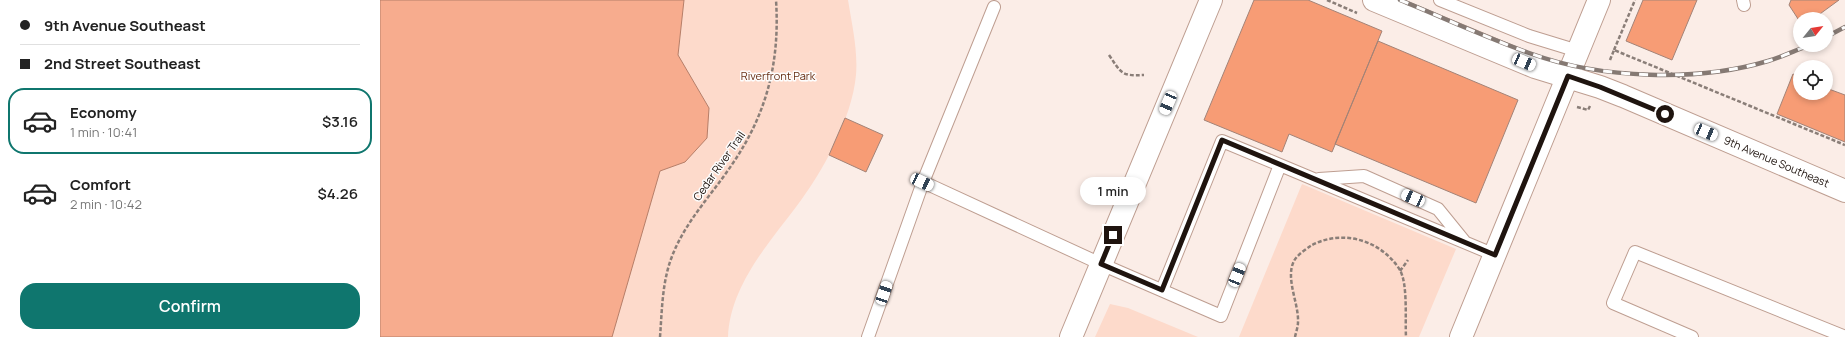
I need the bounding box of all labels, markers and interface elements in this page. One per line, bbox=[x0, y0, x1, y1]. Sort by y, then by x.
north arrow bbox=[1793, 12, 1833, 52]
map controls bbox=[1793, 12, 1833, 100]
text: 9th Avenue Southeast bbox=[44, 15, 206, 36]
car bbox=[1511, 52, 1537, 72]
text: 2nd Street Southeast bbox=[44, 53, 201, 74]
button: locate bbox=[1793, 60, 1833, 100]
park label: Riverfront Park bbox=[741, 68, 816, 83]
car bbox=[1158, 90, 1178, 116]
text: Economy bbox=[70, 102, 137, 123]
icon: car bbox=[22, 103, 58, 139]
route start bbox=[1656, 105, 1674, 123]
text: $3.16 bbox=[322, 111, 358, 132]
car bbox=[1693, 122, 1719, 142]
text: 1 min · 10:41 bbox=[70, 123, 137, 141]
street label: Cedar River Trail bbox=[689, 128, 748, 203]
street label: 9th Avenue Southeast bbox=[1722, 132, 1832, 190]
car bbox=[909, 171, 935, 193]
text: Comfort bbox=[70, 174, 131, 195]
icon: car bbox=[22, 175, 58, 211]
callout: 1 min bbox=[1080, 177, 1146, 205]
text: 1 min bbox=[1098, 182, 1129, 200]
text: $4.26 bbox=[318, 183, 358, 204]
car bbox=[1400, 188, 1426, 208]
text: 2 min · 10:42 bbox=[70, 195, 142, 213]
route end bbox=[1104, 226, 1122, 244]
car bbox=[1227, 262, 1247, 288]
car bbox=[874, 280, 894, 306]
button: Confirm bbox=[20, 283, 360, 329]

